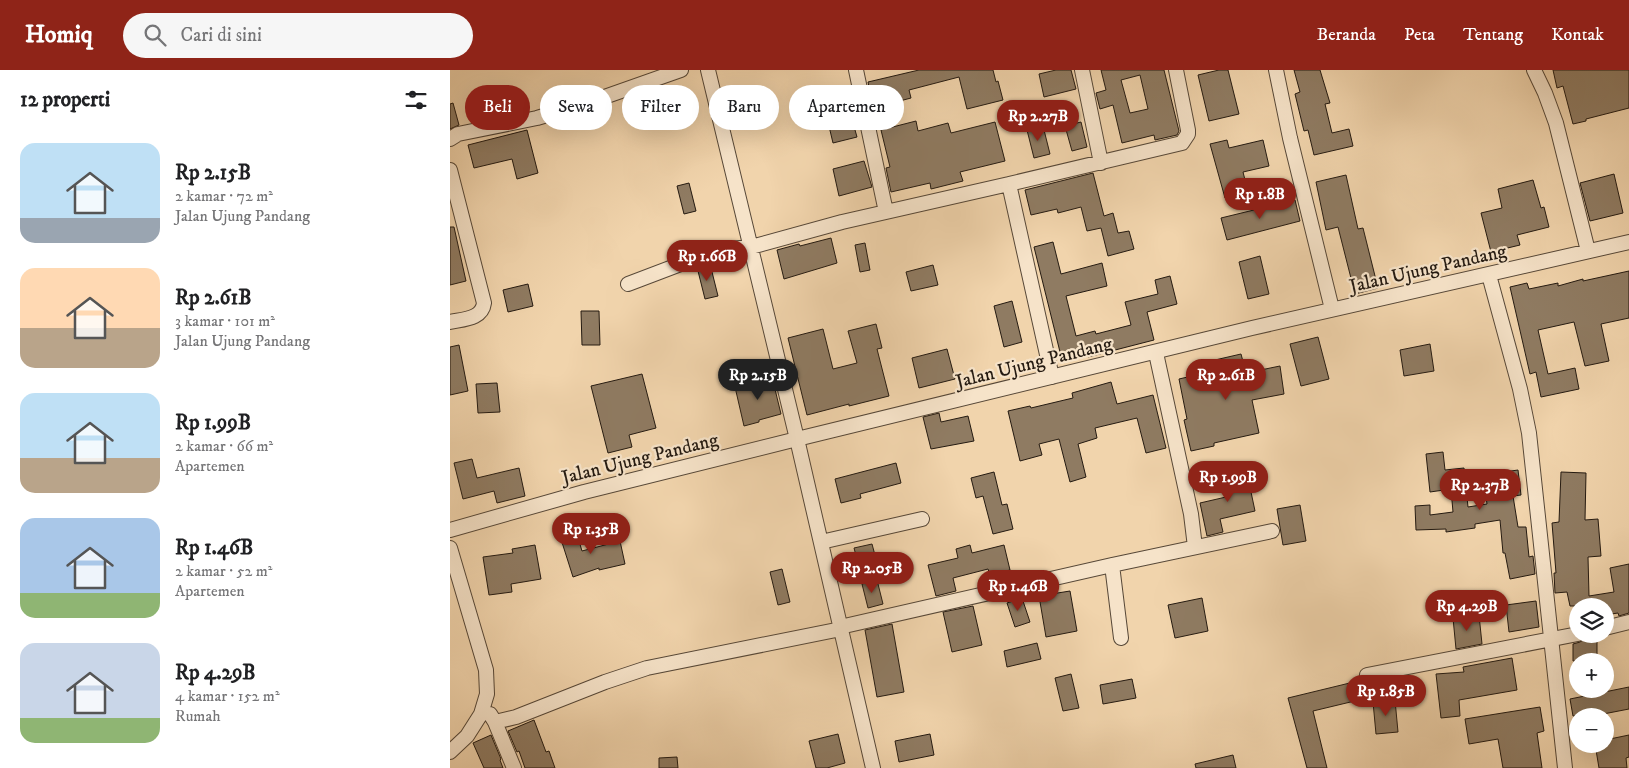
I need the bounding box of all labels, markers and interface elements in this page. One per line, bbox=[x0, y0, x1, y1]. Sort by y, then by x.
search box bbox=[123, 13, 473, 58]
text: Homiq bbox=[25, 20, 93, 50]
icon: search bbox=[141, 21, 169, 49]
text: Cari di sini bbox=[181, 24, 262, 47]
text: Beranda bbox=[1317, 24, 1376, 46]
text: Peta bbox=[1404, 24, 1435, 46]
text: Tentang bbox=[1463, 24, 1523, 46]
text: Kontak bbox=[1551, 24, 1604, 46]
chip: Beli bbox=[465, 85, 530, 130]
chip: Sewa bbox=[540, 85, 612, 130]
chip: Filter bbox=[622, 85, 699, 130]
chip: Baru bbox=[709, 85, 779, 130]
chip: Apartemen bbox=[789, 85, 904, 130]
icon: filters bbox=[402, 86, 430, 114]
text: 12 properti bbox=[20, 87, 110, 113]
pin: Rp 2.27B bbox=[986, 100, 1090, 142]
text: Rp 2.27B bbox=[1008, 106, 1068, 126]
text: Rp 2.15B bbox=[175, 160, 251, 186]
icon: home bbox=[60, 163, 120, 223]
pin: Rp 1.8B bbox=[1214, 178, 1306, 220]
text: Rp 1.8B bbox=[1235, 184, 1285, 204]
text: 2 kamar · 72 m² bbox=[175, 186, 273, 206]
text: Jalan Ujung Pandang bbox=[175, 206, 310, 226]
pin: Rp 1.66B bbox=[655, 240, 759, 282]
street label: Jalan Ujung Pandang bbox=[1345, 240, 1509, 299]
text: Rp 1.66B bbox=[678, 246, 736, 266]
text: Rp 2.61B bbox=[175, 285, 251, 311]
icon: home bbox=[60, 288, 120, 348]
text: 3 kamar · 101 m² bbox=[175, 311, 275, 331]
text: Jalan Ujung Pandang bbox=[175, 331, 310, 351]
street label: Jalan Ujung Pandang bbox=[951, 332, 1115, 394]
pin: Rp 2.15B bbox=[706, 358, 810, 401]
pin: Rp 2.61B bbox=[1174, 358, 1278, 401]
text: Rp 2.15B bbox=[729, 365, 787, 385]
text: Rp 2.61B bbox=[1197, 365, 1255, 385]
text: Rp 1.99B bbox=[175, 410, 251, 436]
icon: home bbox=[60, 413, 120, 473]
street label: Jalan Ujung Pandang bbox=[557, 428, 721, 490]
text: 2 kamar · 66 m² bbox=[175, 436, 273, 456]
text: Apartemen bbox=[175, 456, 245, 476]
pin: Rp 1.99B bbox=[1176, 460, 1280, 503]
text: Rp 1.99B bbox=[1199, 467, 1257, 487]
pin: Rp 2.37B bbox=[1428, 468, 1532, 511]
text: Rp 2.37B bbox=[1451, 475, 1509, 495]
pin: Rp 1.35B bbox=[539, 512, 643, 555]
text: Rp 1.35B bbox=[563, 519, 619, 539]
text: Rp 1.46B bbox=[175, 535, 253, 561]
icon: home bbox=[60, 538, 120, 598]
pin: Rp 2.05B bbox=[820, 552, 924, 594]
text: Rp 2.05B bbox=[842, 558, 902, 578]
text: 2 kamar · 52 m² bbox=[175, 561, 272, 581]
pin: Rp 1.46B bbox=[966, 570, 1070, 612]
text: Rp 1.46B bbox=[988, 576, 1048, 596]
text: Apartemen bbox=[175, 581, 245, 601]
pin: Rp 4.29B bbox=[1415, 590, 1519, 632]
text: Rp 4.29B bbox=[1436, 596, 1498, 616]
map controls bbox=[1569, 598, 1614, 753]
button: layers bbox=[1569, 598, 1614, 643]
button: + bbox=[1569, 653, 1614, 698]
text: Rp 4.29B bbox=[175, 660, 256, 686]
icon: home bbox=[60, 663, 120, 723]
pin: Rp 1.85B bbox=[1334, 674, 1438, 717]
text: Rp 1.85B bbox=[1357, 681, 1415, 701]
text: 4 kamar · 152 m² bbox=[175, 686, 280, 706]
text: Rumah bbox=[175, 706, 221, 726]
button: − bbox=[1569, 708, 1614, 753]

